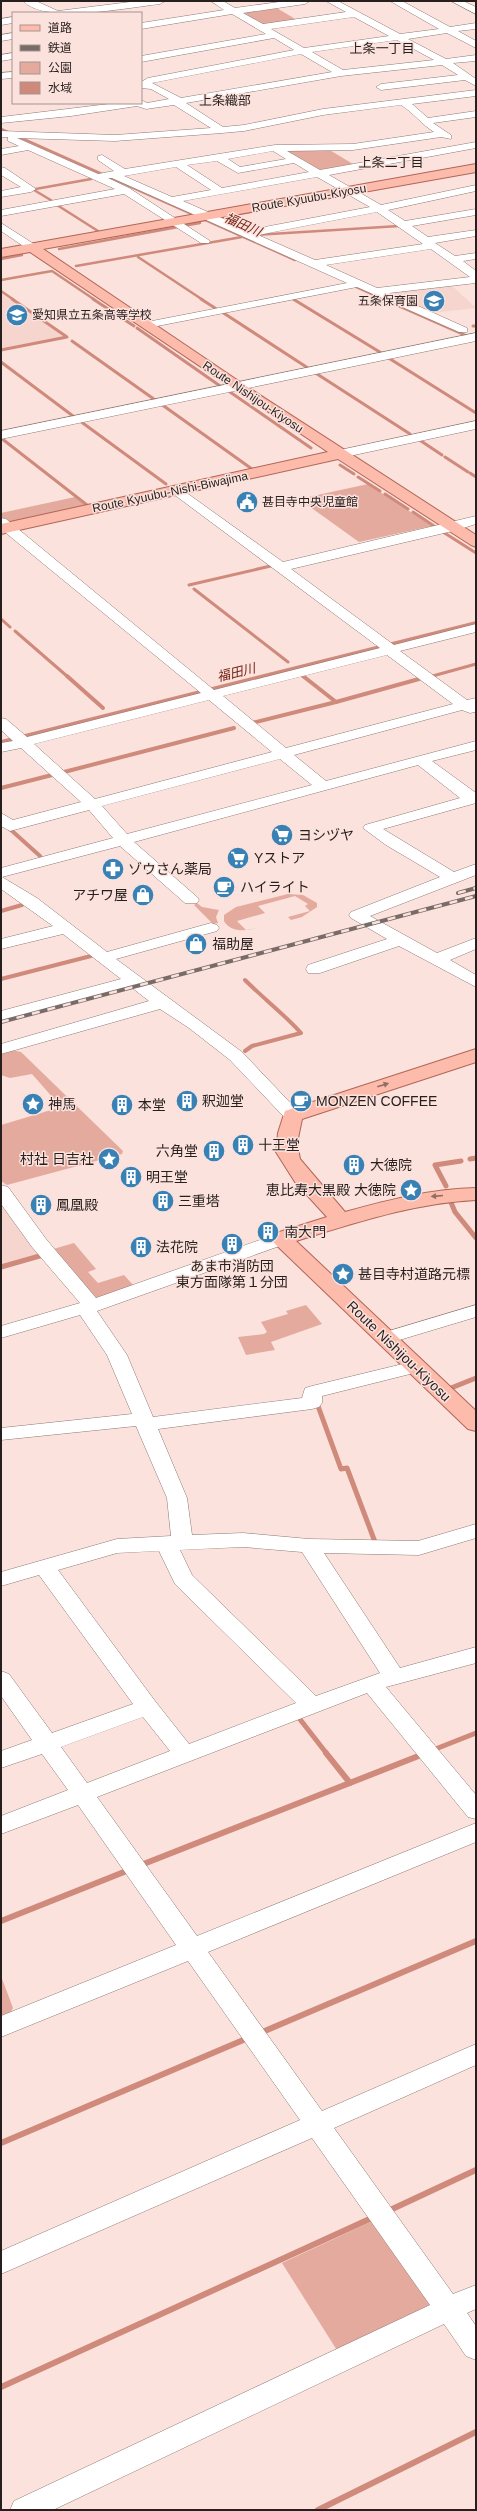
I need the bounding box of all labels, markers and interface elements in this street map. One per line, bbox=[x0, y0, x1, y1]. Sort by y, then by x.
legend bbox=[12, 12, 142, 104]
text: 道路 bbox=[48, 21, 72, 35]
text: 鉄道 bbox=[48, 41, 72, 55]
district label: 上条一丁目 bbox=[349, 41, 415, 56]
text: 公園 bbox=[48, 61, 72, 75]
text: 水域 bbox=[48, 81, 72, 95]
district label: 上条織部 bbox=[199, 93, 251, 108]
district label: 上条二丁目 bbox=[358, 155, 424, 170]
street label: Route Kyuubu-Kiyosu bbox=[251, 181, 367, 215]
water label: 福田川 bbox=[222, 210, 265, 240]
school or university icon: 五条保育園 bbox=[421, 288, 447, 314]
place label: 五条保育園 bbox=[358, 294, 418, 308]
school or university icon: 愛知県立五条高等学校 bbox=[4, 302, 30, 328]
place label: 愛知県立五条高等学校 bbox=[32, 308, 152, 322]
street label: Route Nishijou-Kiyosu bbox=[200, 358, 306, 436]
street label: Route Kyuubu-Nishi-Biwajima bbox=[91, 469, 249, 515]
public building icon: 甚目寺中央児童館 bbox=[234, 489, 260, 515]
place label: 甚目寺中央児童館 bbox=[262, 495, 358, 509]
water label: 福田川 bbox=[215, 660, 259, 684]
supermarket icon: ヨシヅヤ bbox=[269, 822, 295, 848]
place label: ヨシヅヤ bbox=[298, 827, 354, 843]
supermarket icon: Yストア bbox=[225, 845, 251, 871]
place label: Yストア bbox=[254, 850, 305, 866]
pharmacy icon: ゾウさん薬局 bbox=[100, 856, 126, 882]
place label: ゾウさん薬局 bbox=[128, 861, 212, 877]
cafe icon: ハイライト bbox=[211, 874, 237, 900]
place label: ハイライト bbox=[240, 879, 310, 895]
shop icon: アチワ屋 bbox=[130, 882, 156, 908]
place label: アチワ屋 bbox=[72, 887, 128, 903]
shop icon: 福助屋 bbox=[183, 931, 209, 957]
place label: 福助屋 bbox=[212, 936, 254, 952]
one-way arrow bbox=[377, 1082, 389, 1088]
building icon: 釈迦堂 bbox=[174, 1088, 200, 1114]
cafe icon: MONZEN COFFEE bbox=[288, 1088, 314, 1114]
place icon: 神馬 bbox=[20, 1091, 46, 1117]
building icon: 本堂 bbox=[109, 1092, 135, 1118]
place label: 釈迦堂 bbox=[202, 1093, 244, 1109]
place label: MONZEN COFFEE bbox=[316, 1093, 437, 1109]
place label: 神馬 bbox=[48, 1096, 76, 1112]
place label: 本堂 bbox=[138, 1097, 166, 1113]
building icon: 十王堂 bbox=[230, 1132, 256, 1158]
place label: 十王堂 bbox=[258, 1137, 300, 1153]
building icon: 六角堂 bbox=[201, 1138, 227, 1164]
place label: 六角堂 bbox=[156, 1143, 198, 1159]
place icon: 村社 日吉社 bbox=[96, 1146, 122, 1172]
place label: 村社 日吉社 bbox=[20, 1151, 94, 1167]
building icon: 大徳院 bbox=[341, 1152, 367, 1178]
place label: 大徳院 bbox=[370, 1157, 412, 1173]
building icon: 明王堂 bbox=[118, 1164, 144, 1190]
place label: 明王堂 bbox=[146, 1169, 188, 1185]
place icon: 恵比寿大黒殿 大徳院 bbox=[398, 1177, 424, 1203]
place label: 恵比寿大黒殿 大徳院 bbox=[266, 1182, 396, 1198]
building icon: 三重塔 bbox=[150, 1188, 176, 1214]
building icon: 鳳凰殿 bbox=[28, 1192, 54, 1218]
place label: 三重塔 bbox=[178, 1193, 220, 1209]
one-way arrow bbox=[431, 1193, 443, 1199]
place label: 鳳凰殿 bbox=[56, 1197, 98, 1213]
building icon: 南大門 bbox=[255, 1219, 281, 1245]
place label: 南大門 bbox=[284, 1224, 326, 1240]
building icon: あま市消防団 東方面隊第１分団 bbox=[219, 1231, 245, 1257]
building icon: 法花院 bbox=[128, 1234, 154, 1260]
place label: 法花院 bbox=[156, 1239, 198, 1255]
place label: あま市消防団 東方面隊第１分団 bbox=[176, 1258, 288, 1290]
place icon: 甚目寺村道路元標 bbox=[330, 1261, 356, 1287]
place label: 甚目寺村道路元標 bbox=[358, 1266, 470, 1282]
street label: Route Nishijou-Kiyosu bbox=[344, 1297, 454, 1405]

